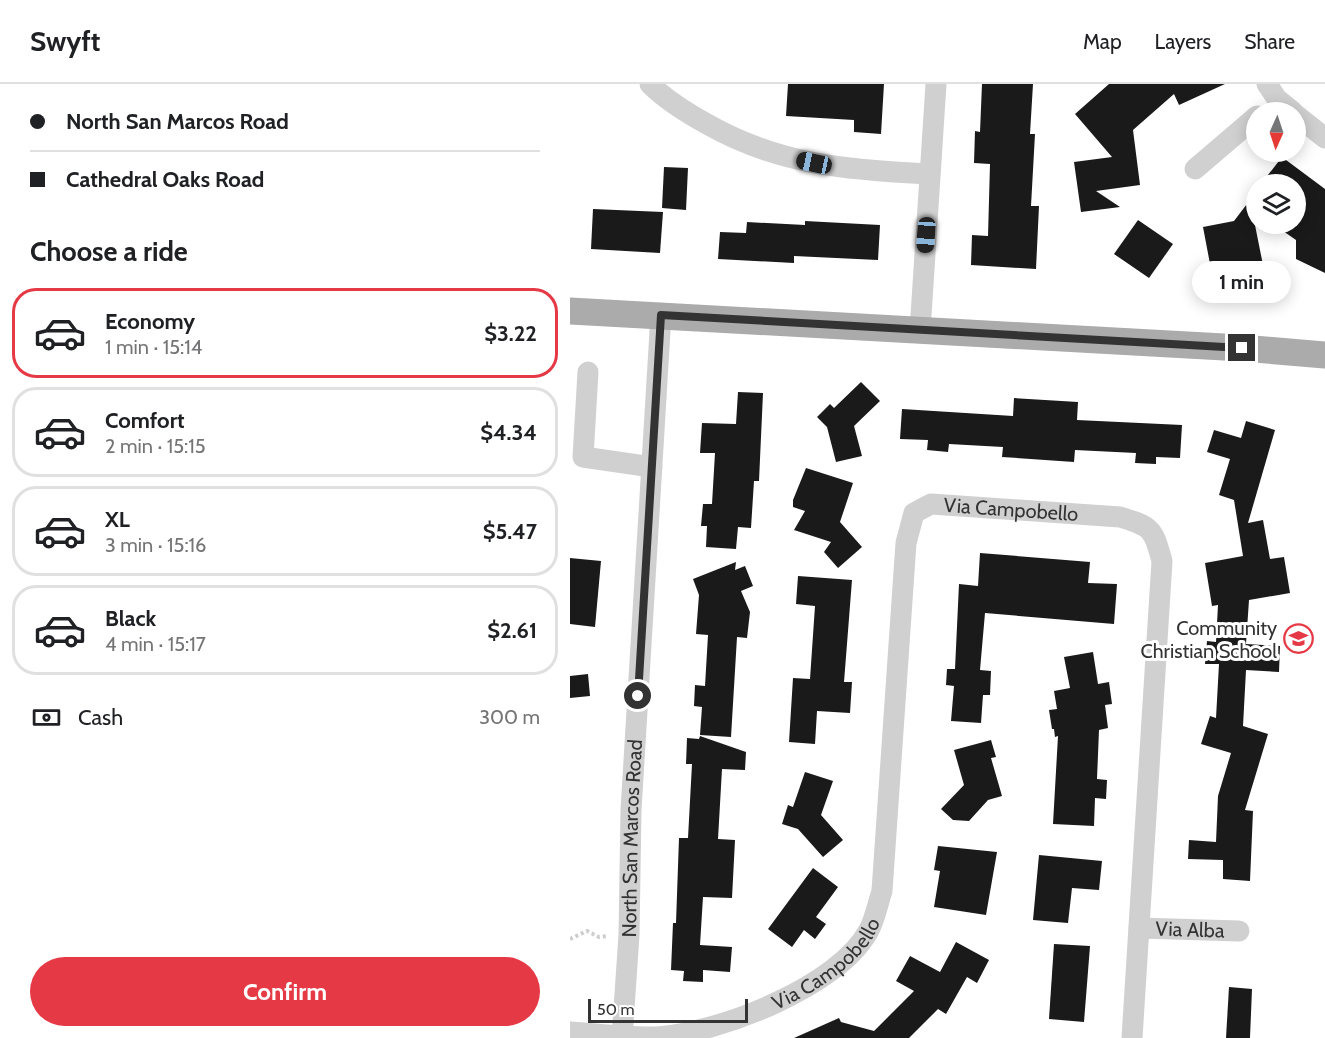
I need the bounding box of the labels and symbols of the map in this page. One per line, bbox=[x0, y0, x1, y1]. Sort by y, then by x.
north arrow bbox=[1246, 102, 1306, 162]
car bbox=[795, 150, 833, 176]
car bbox=[916, 216, 936, 254]
callout: 1 min bbox=[1192, 261, 1292, 303]
route end bbox=[1228, 334, 1255, 361]
street label: Via Campobello bbox=[943, 493, 1079, 526]
place label: Community Christian School bbox=[1140, 616, 1277, 663]
school or university icon: Community Christian School bbox=[1282, 623, 1314, 655]
route start bbox=[624, 682, 651, 709]
street label: North San Marcos Road bbox=[617, 739, 647, 938]
street label: Via Campobello bbox=[768, 915, 885, 1015]
street label: Via Alba bbox=[1155, 916, 1225, 943]
scale bar bbox=[588, 996, 748, 1024]

